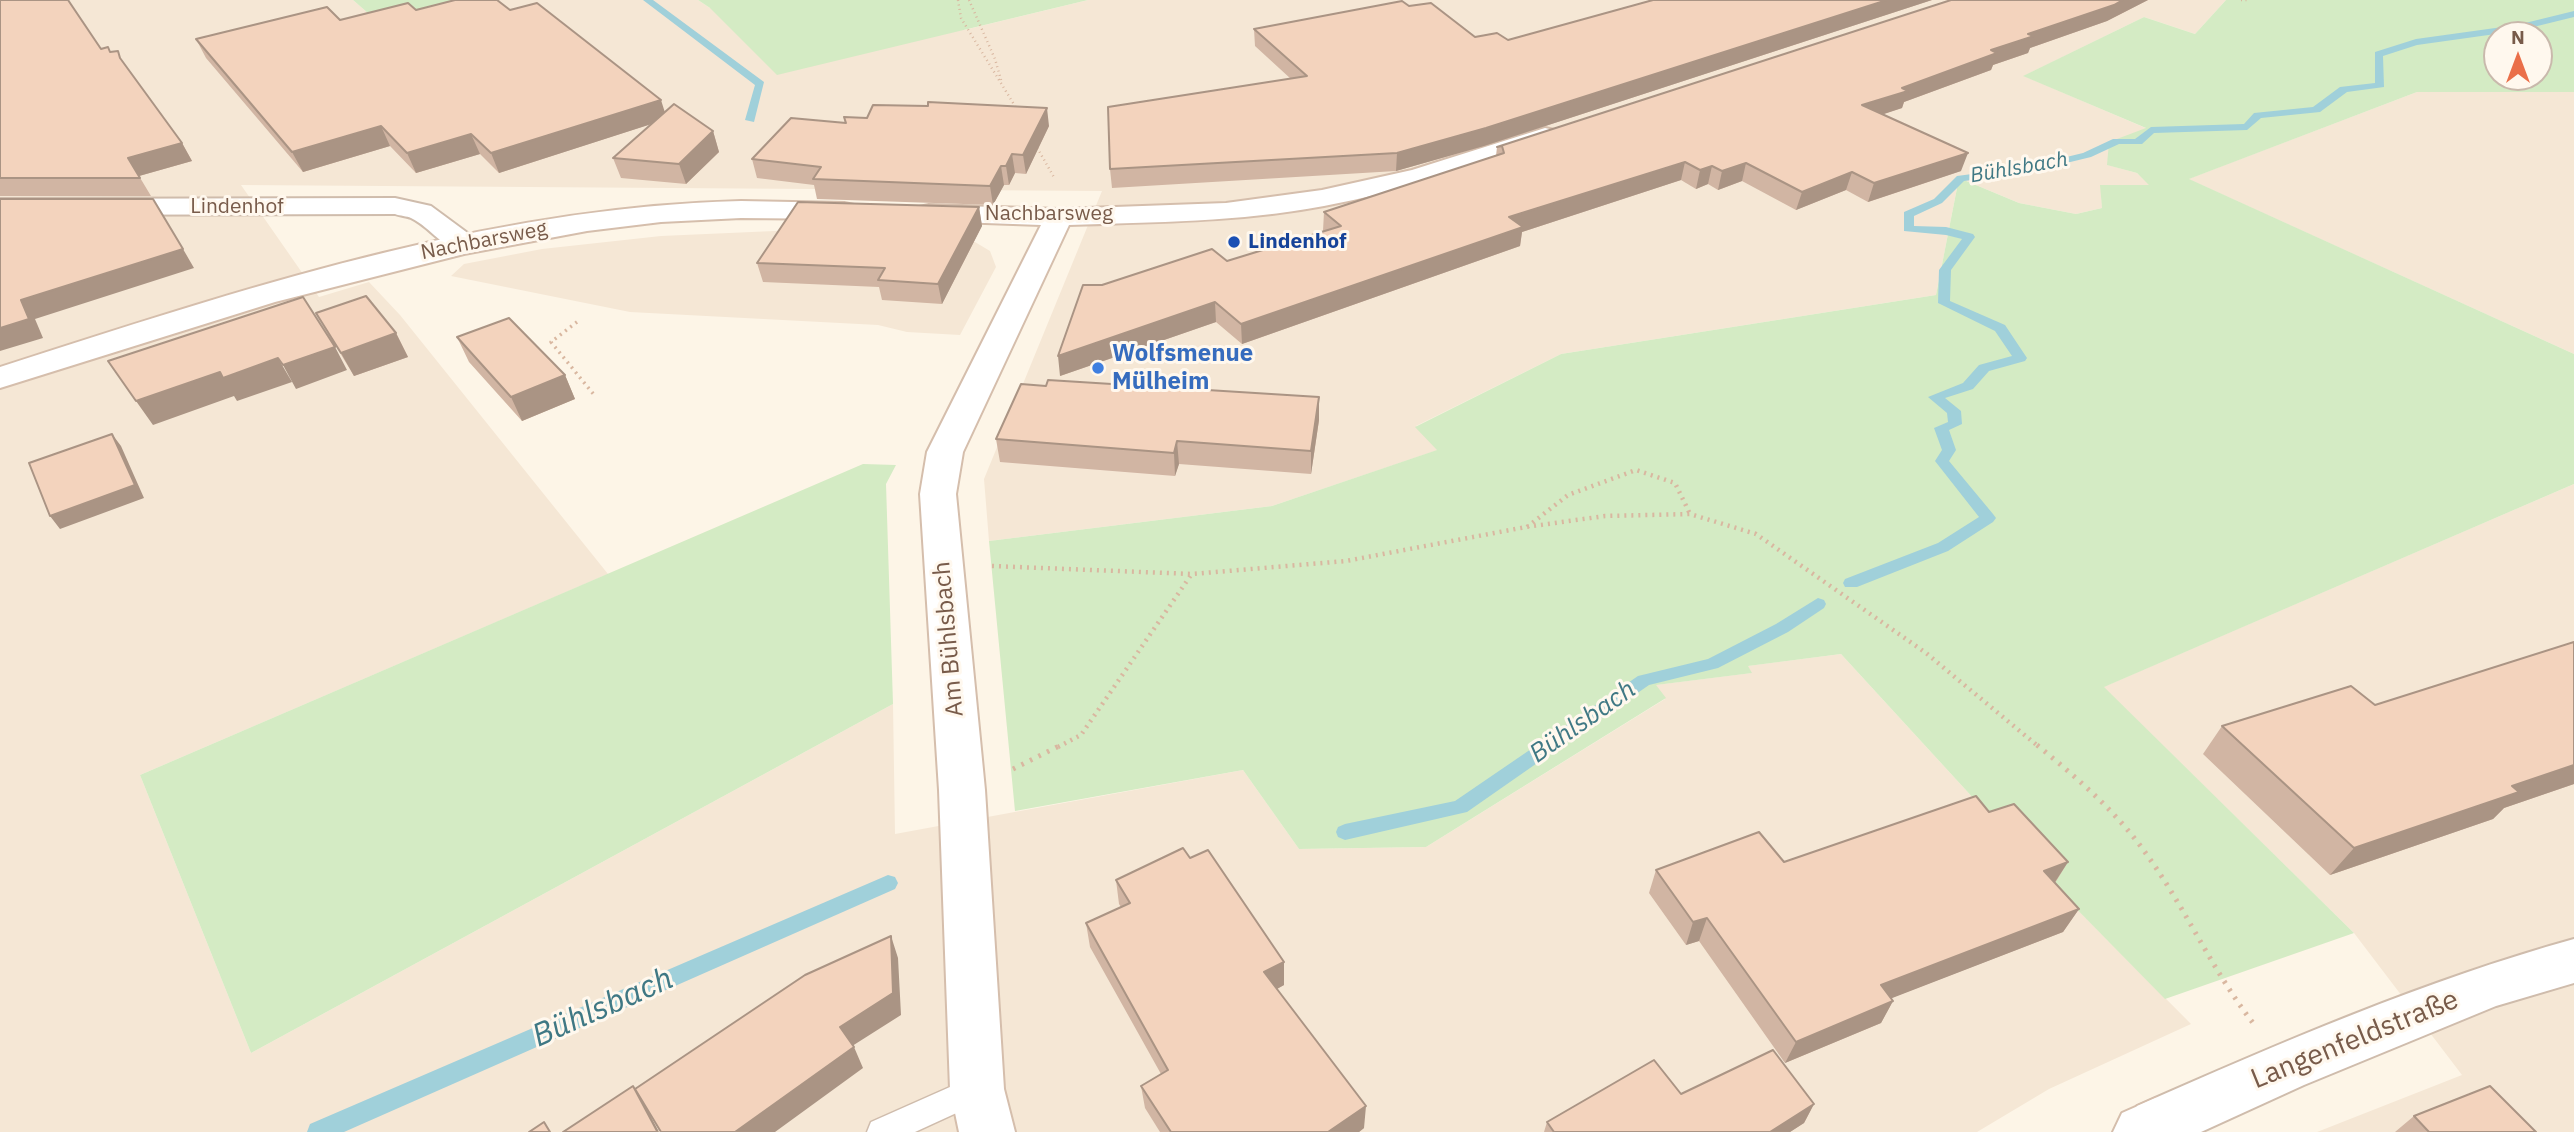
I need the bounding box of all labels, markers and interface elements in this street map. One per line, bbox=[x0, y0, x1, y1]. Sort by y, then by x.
north arrow bbox=[2483, 21, 2553, 91]
text: N bbox=[2511, 25, 2525, 49]
water label: Bühlsbach bbox=[1968, 147, 2070, 189]
street label: Lindenhof bbox=[190, 194, 284, 220]
street label: Nachbarsweg bbox=[985, 201, 1113, 227]
street label: Nachbarsweg bbox=[419, 216, 549, 266]
place label: Lindenhof bbox=[1248, 229, 1347, 255]
marker: Lindenhof bbox=[1226, 234, 1242, 250]
place label: Wolfsmenue Mülheim bbox=[1112, 340, 1253, 396]
marker: Wolfsmenue Mülheim bbox=[1090, 360, 1106, 376]
street label: Am Bühlsbach bbox=[928, 560, 970, 718]
water label: Bühlsbach bbox=[1524, 674, 1642, 770]
water label: Bühlsbach bbox=[527, 960, 679, 1056]
street label: Langenfeldstraße bbox=[2246, 983, 2464, 1097]

